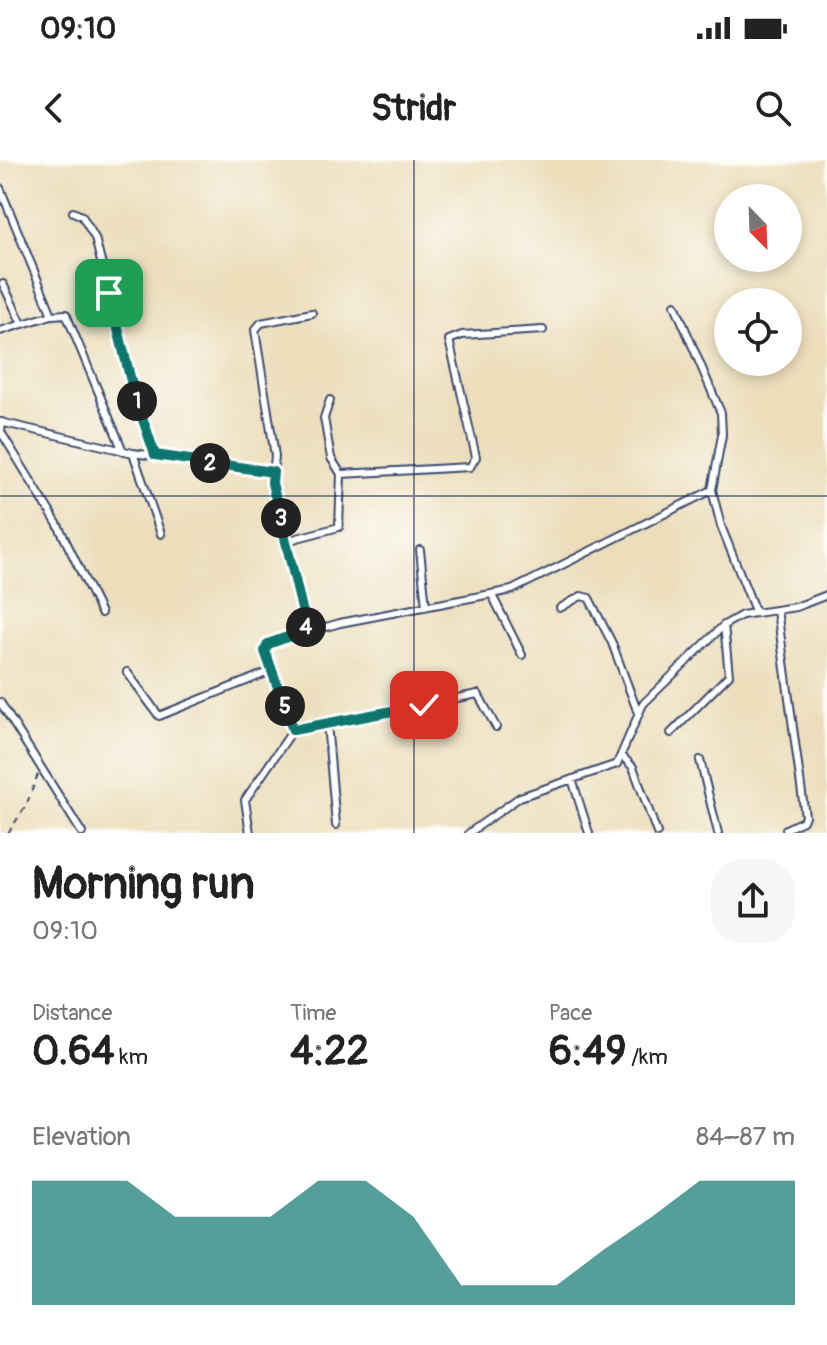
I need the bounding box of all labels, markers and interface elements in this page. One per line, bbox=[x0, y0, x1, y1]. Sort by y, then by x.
text: 09:10 bbox=[40, 10, 116, 47]
icon: back bbox=[32, 86, 76, 130]
text: Stridr bbox=[371, 86, 456, 131]
icon: search bbox=[751, 86, 795, 130]
north arrow bbox=[714, 184, 802, 272]
map controls bbox=[714, 184, 802, 376]
pin bbox=[75, 259, 143, 327]
icon: arrive bbox=[87, 271, 131, 315]
button: locate bbox=[714, 288, 802, 376]
pin: 1 bbox=[117, 381, 157, 421]
text: 1 bbox=[133, 387, 141, 415]
pin: 2 bbox=[190, 443, 230, 483]
text: 2 bbox=[204, 449, 216, 477]
pin: 3 bbox=[261, 498, 301, 538]
text: 3 bbox=[275, 504, 287, 532]
pin: 4 bbox=[286, 607, 326, 647]
text: 4 bbox=[300, 613, 312, 641]
pin bbox=[390, 671, 458, 739]
icon: check bbox=[402, 683, 446, 727]
pin: 5 bbox=[265, 686, 305, 726]
text: 5 bbox=[279, 692, 291, 720]
text: Morning run bbox=[32, 857, 255, 912]
button: share bbox=[711, 859, 795, 943]
text: 09:10 bbox=[32, 915, 98, 947]
text: Distance bbox=[32, 999, 112, 1027]
text: Time bbox=[290, 999, 336, 1027]
text: Pace bbox=[549, 999, 592, 1027]
text: 0.64 bbox=[32, 1027, 115, 1076]
text: 4:22 bbox=[290, 1027, 369, 1076]
text: 6:49 bbox=[549, 1027, 626, 1076]
text: km bbox=[115, 1043, 148, 1071]
text: /km bbox=[626, 1043, 668, 1071]
text: Elevation bbox=[32, 1121, 131, 1153]
text: 84–87 m bbox=[696, 1121, 795, 1153]

